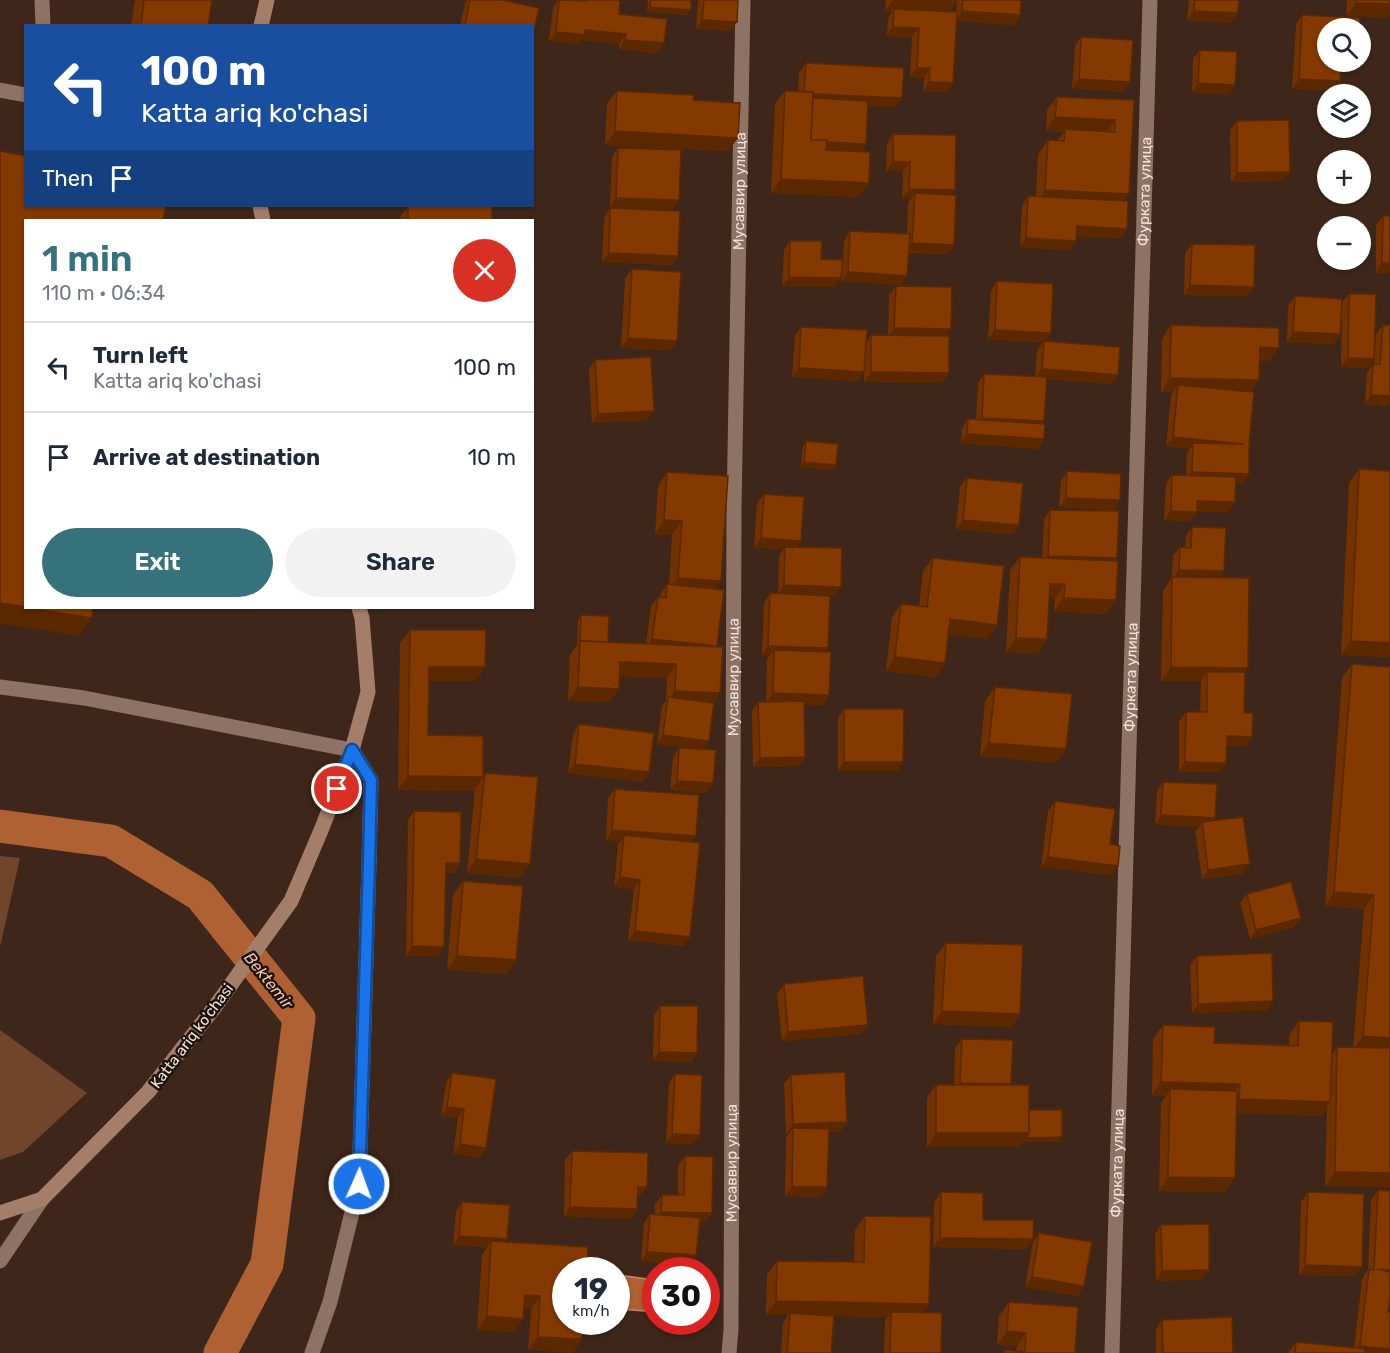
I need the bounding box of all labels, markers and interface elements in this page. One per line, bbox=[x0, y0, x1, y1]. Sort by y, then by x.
map controls bbox=[1317, 18, 1371, 270]
button: search bbox=[1317, 18, 1371, 72]
text: 100 m bbox=[141, 46, 266, 96]
icon: left bbox=[42, 48, 120, 126]
button: layers bbox=[1317, 84, 1371, 138]
text: Katta ariq ko'chasi bbox=[141, 97, 368, 129]
street label: Мусаввир улица bbox=[730, 132, 750, 250]
street label: Фурката улица bbox=[1134, 137, 1155, 246]
button: + bbox=[1317, 150, 1371, 204]
icon: arrive bbox=[105, 162, 138, 195]
text: Then bbox=[42, 165, 93, 192]
button: − bbox=[1317, 216, 1371, 270]
text: 1 min bbox=[42, 237, 133, 280]
button: close bbox=[453, 239, 516, 302]
text: 110 m · 06:34 bbox=[42, 281, 165, 305]
text: Turn left bbox=[93, 342, 188, 369]
icon: left bbox=[42, 351, 75, 384]
text: 100 m bbox=[454, 354, 516, 381]
text: Katta ariq ko'chasi bbox=[93, 369, 262, 393]
icon: arrive bbox=[42, 441, 75, 474]
text: Arrive at destination bbox=[93, 444, 320, 471]
text: 10 m bbox=[468, 444, 516, 471]
button: Exit bbox=[42, 528, 273, 597]
button: Share bbox=[285, 528, 516, 597]
street label: Мусаввир улица bbox=[724, 618, 743, 736]
street label: Фурката улица bbox=[1120, 622, 1142, 732]
pin bbox=[311, 763, 362, 814]
icon: arrive bbox=[320, 772, 353, 805]
water label: Bektemir bbox=[240, 948, 298, 1013]
street label: Katta ariq ko'chasi bbox=[147, 980, 237, 1092]
street label: Мусаввир улица bbox=[722, 1104, 741, 1222]
street label: Фурката улица bbox=[1107, 1108, 1128, 1218]
position arrow bbox=[327, 1152, 391, 1216]
speed limit sign: 30 bbox=[642, 1257, 720, 1335]
text: 19 bbox=[574, 1271, 608, 1307]
text: km/h bbox=[572, 1302, 610, 1320]

